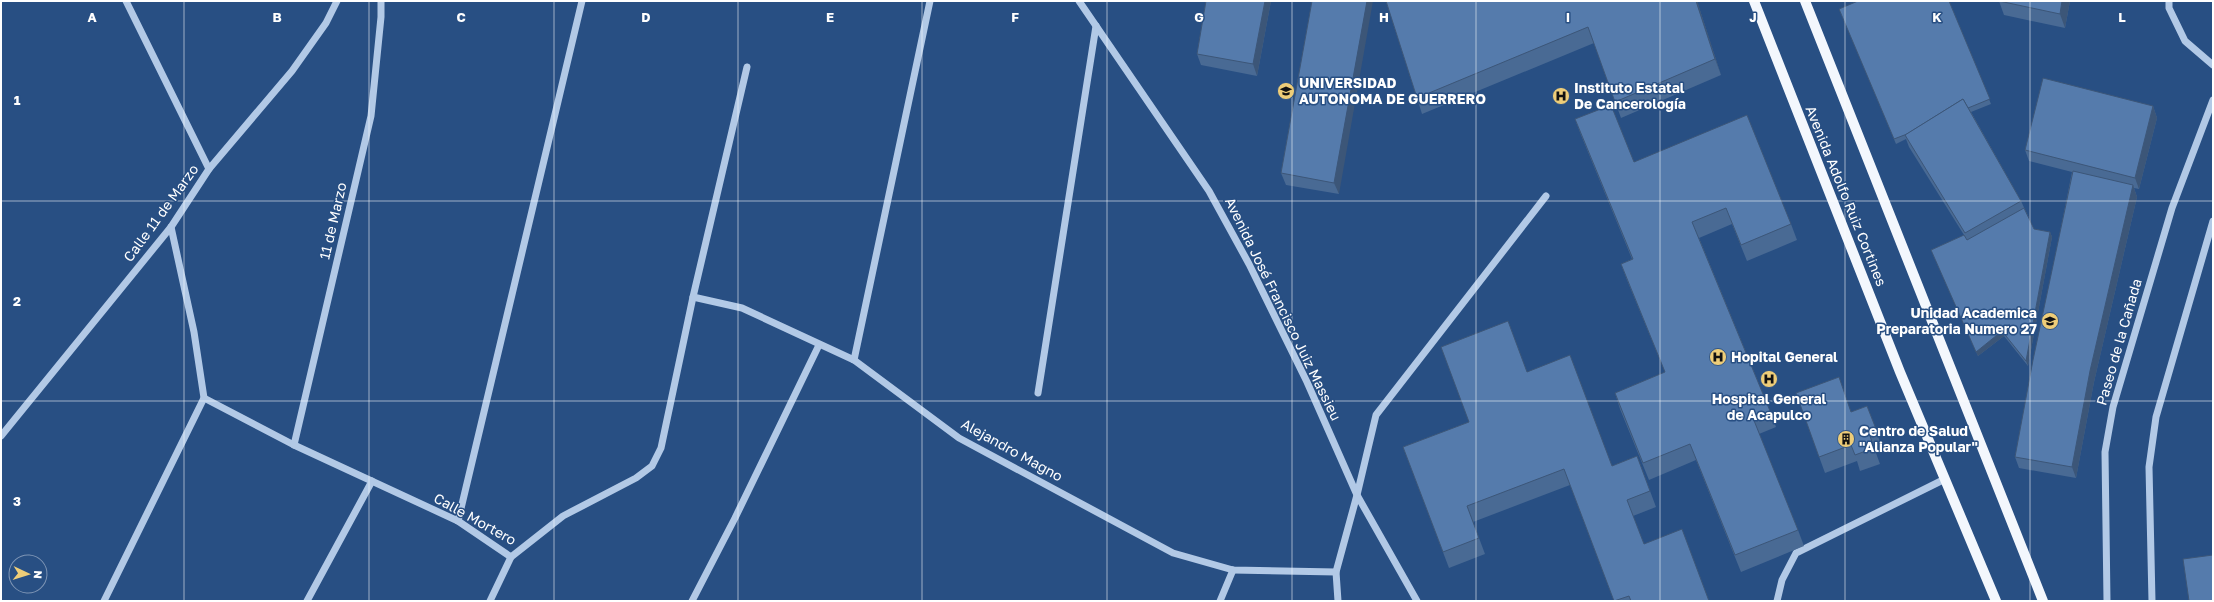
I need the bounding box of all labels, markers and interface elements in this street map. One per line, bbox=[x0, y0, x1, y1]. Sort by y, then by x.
text: A bbox=[87, 9, 97, 25]
text: B bbox=[272, 9, 282, 25]
text: C bbox=[456, 9, 466, 25]
text: D bbox=[641, 9, 651, 25]
text: E bbox=[826, 9, 834, 25]
text: F bbox=[1011, 9, 1019, 25]
text: G bbox=[1194, 9, 1204, 25]
text: H bbox=[1379, 9, 1389, 25]
text: I bbox=[1566, 9, 1570, 25]
text: J bbox=[1749, 9, 1757, 25]
text: K bbox=[1932, 9, 1942, 25]
text: L bbox=[2118, 9, 2126, 25]
place label: UNIVERSIDAD AUTONOMA DE GUERRERO bbox=[1299, 74, 1486, 107]
place label: Instituto Estatal De Cancerología bbox=[1574, 79, 1686, 112]
school or university icon: UNIVERSIDAD AUTONOMA DE GUERRERO bbox=[1276, 81, 1296, 101]
hospital icon: Instituto Estatal De Cancerología bbox=[1551, 86, 1571, 106]
text: 1 bbox=[14, 92, 21, 108]
street label: Avenida Adolfo Ruiz Cortines bbox=[1802, 103, 1891, 289]
street label: Calle 11 de Marzo bbox=[120, 161, 202, 265]
street label: 11 de Marzo bbox=[315, 181, 350, 261]
street label: Avenida José Francisco Juiz Massieu bbox=[1222, 194, 1345, 423]
street label: Paseo de la Cañada bbox=[2092, 277, 2145, 407]
text: 2 bbox=[13, 293, 21, 309]
place label: Unidad Academica Preparatoria Numero 27 bbox=[1876, 304, 2037, 337]
school or university icon: Unidad Academica Preparatoria Numero 27 bbox=[2040, 311, 2060, 331]
hospital icon: Hopital General bbox=[1708, 347, 1728, 367]
place label: Hopital General bbox=[1731, 348, 1838, 365]
hospital icon: Hospital General de Acapulco bbox=[1759, 369, 1779, 389]
place label: Hospital General de Acapulco bbox=[1712, 390, 1827, 423]
street label: Alejandro Magno bbox=[959, 415, 1066, 484]
place label: Centro de Salud "Alianza Popular" bbox=[1859, 422, 1978, 455]
building icon: Centro de Salud "Alianza Popular" bbox=[1836, 429, 1856, 449]
street label: Calle Mortero bbox=[431, 489, 519, 548]
text: 3 bbox=[13, 493, 21, 509]
north arrow bbox=[8, 554, 48, 594]
text: N bbox=[32, 570, 45, 579]

